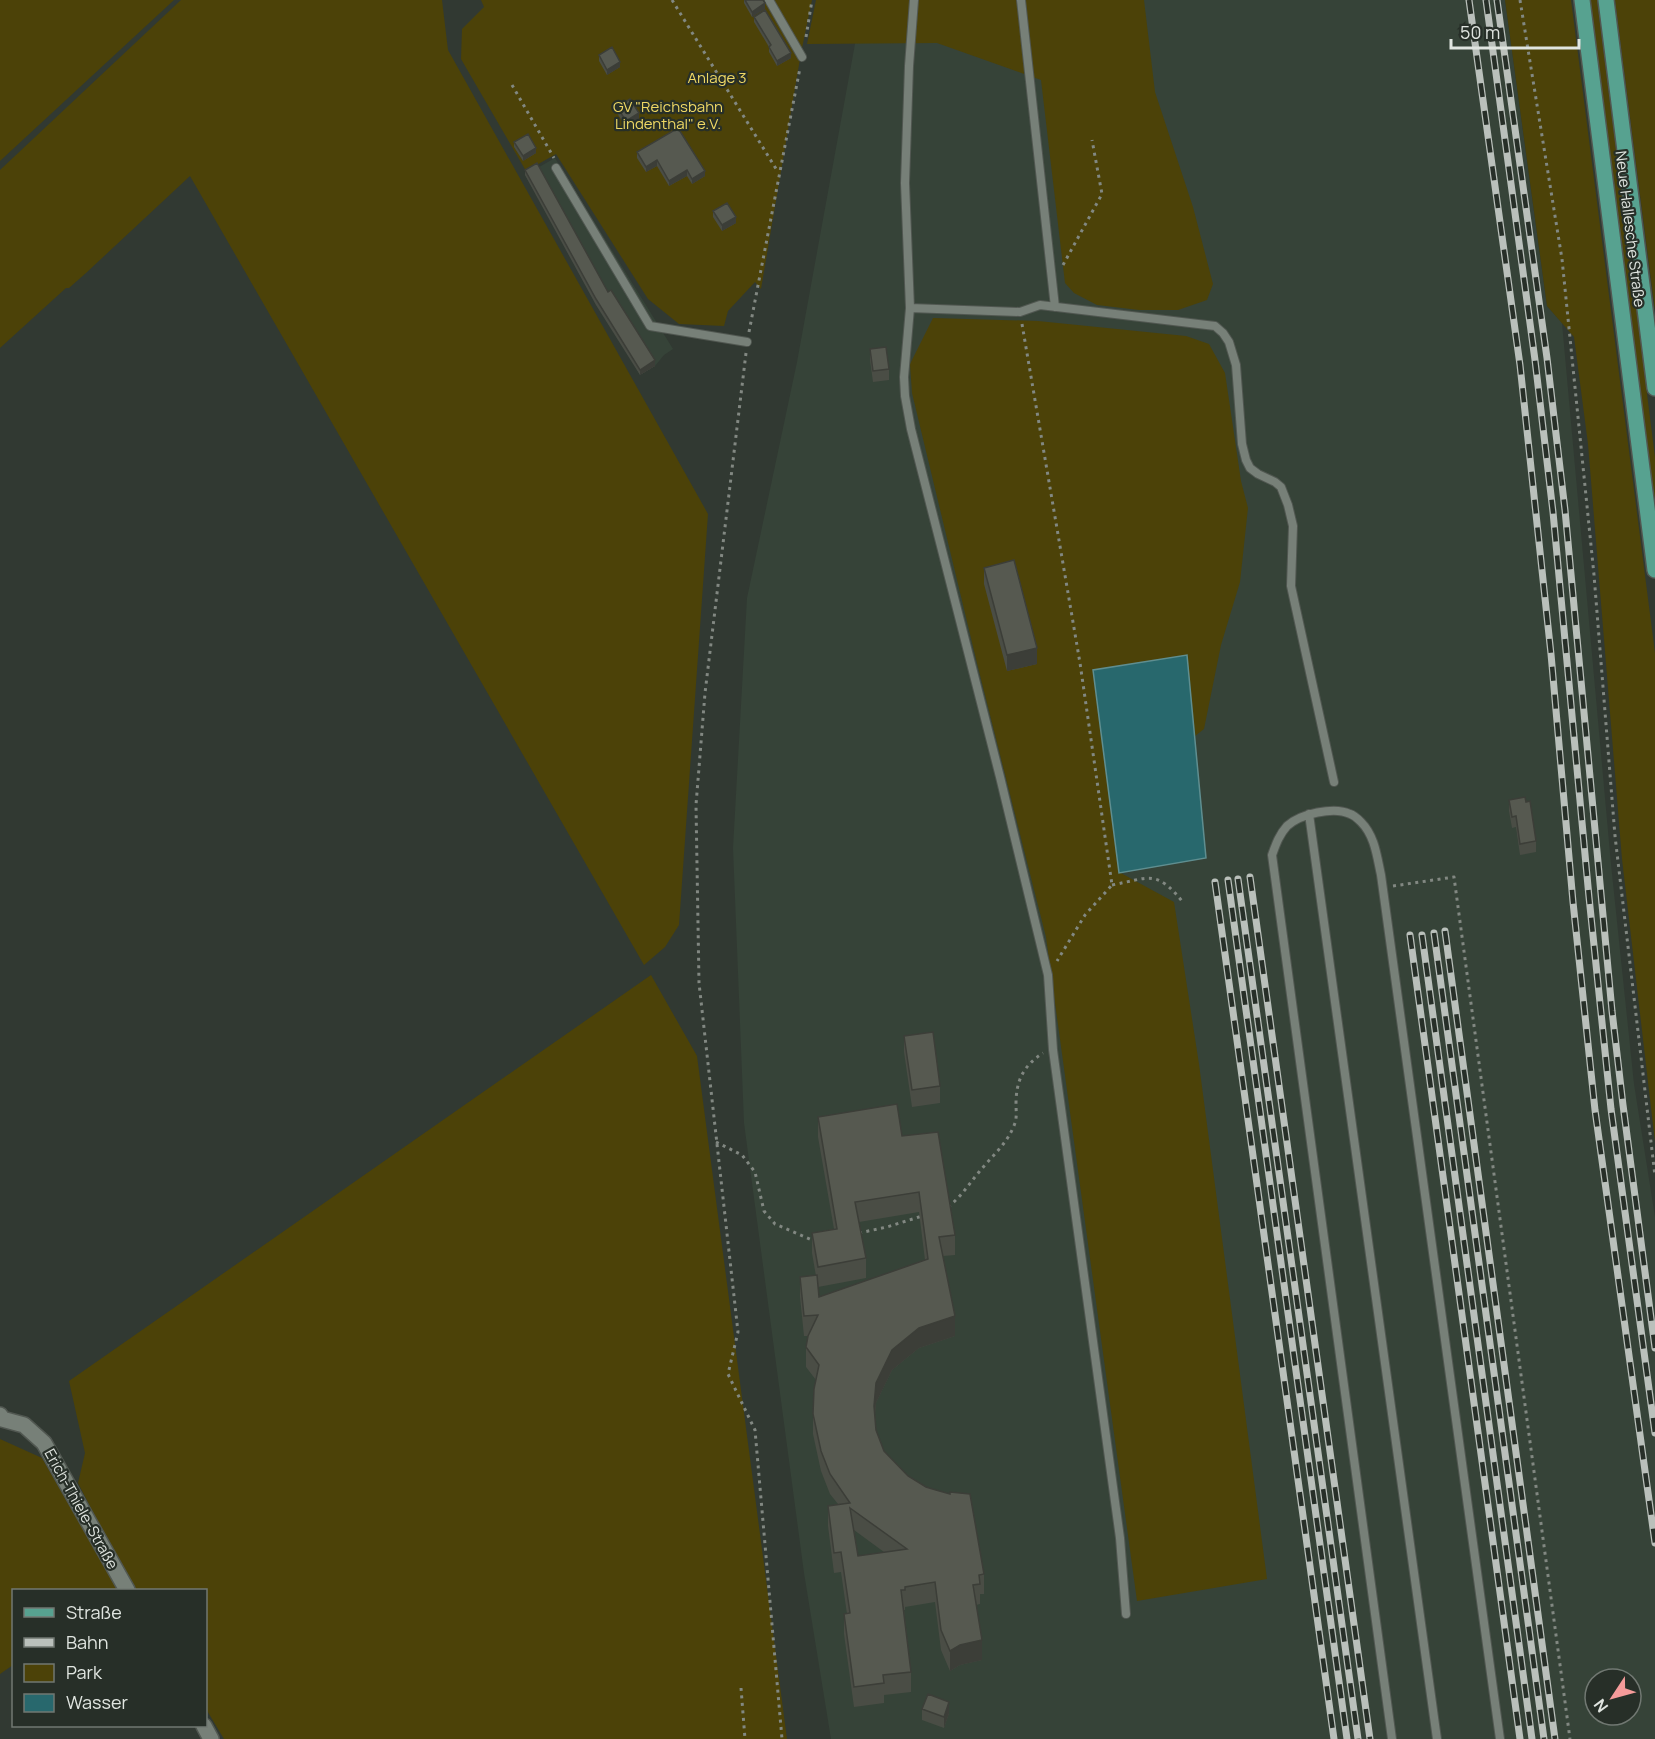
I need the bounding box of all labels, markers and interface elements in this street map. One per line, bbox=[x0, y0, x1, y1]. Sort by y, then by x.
scale bar bbox=[1451, 12, 1578, 50]
text: 50 m bbox=[1460, 20, 1500, 44]
park label: Anlage 3 bbox=[687, 67, 747, 88]
park label: GV "Reichsbahn Lindenthal" e.V. bbox=[613, 96, 723, 134]
street label: Neue Hallesche Straße bbox=[1610, 150, 1651, 309]
street label: Erich-Thiele-Straße bbox=[40, 1445, 123, 1573]
legend bbox=[12, 1589, 207, 1727]
text: Straße bbox=[66, 1600, 122, 1624]
text: Bahn bbox=[66, 1630, 108, 1654]
text: Park bbox=[66, 1660, 103, 1684]
north arrow bbox=[1583, 1667, 1643, 1727]
text: Wasser bbox=[66, 1690, 128, 1714]
text: N bbox=[1589, 1695, 1613, 1717]

